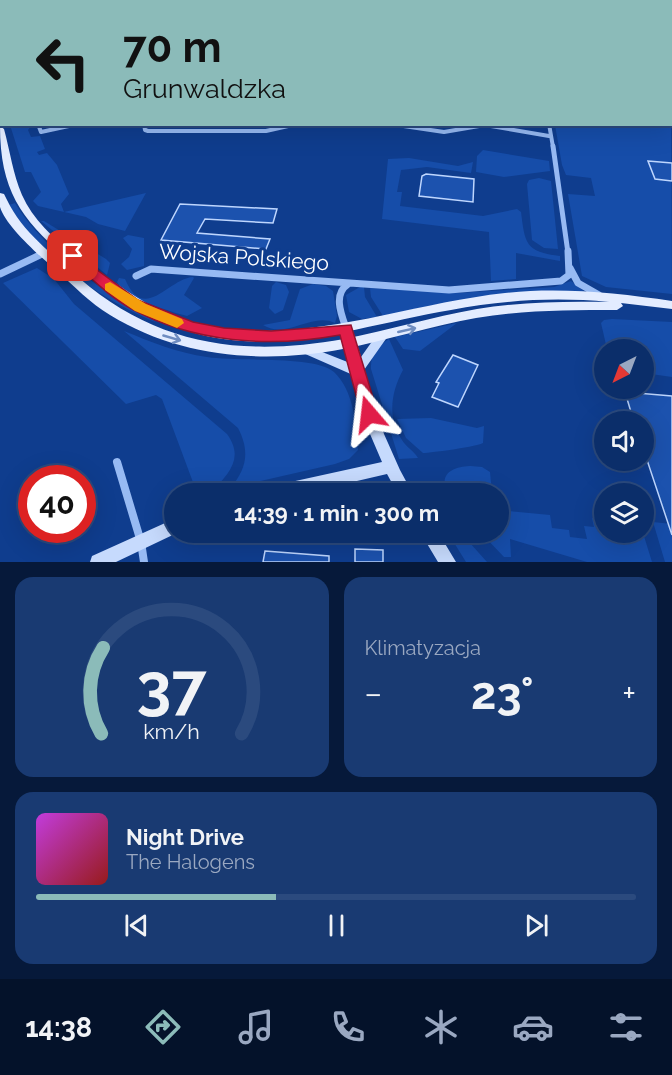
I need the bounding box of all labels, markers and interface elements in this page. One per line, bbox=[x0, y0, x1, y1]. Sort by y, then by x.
text: 70 m bbox=[123, 23, 222, 72]
icon: left bbox=[24, 24, 102, 102]
text: Grunwaldzka bbox=[123, 73, 286, 104]
pin bbox=[47, 230, 98, 281]
icon: arrive bbox=[56, 239, 89, 272]
street label: Wojska Polskiego bbox=[158, 239, 330, 275]
one-way arrow bbox=[398, 323, 417, 335]
one-way arrow bbox=[162, 333, 181, 344]
north arrow bbox=[594, 339, 654, 399]
map controls bbox=[594, 339, 654, 543]
position arrow bbox=[337, 382, 401, 446]
button: sound bbox=[594, 411, 654, 471]
speed limit sign: 40 bbox=[18, 465, 96, 543]
button: layers bbox=[594, 483, 654, 543]
text: 14:39 · 1 min · 300 m bbox=[234, 500, 439, 526]
text: Klimatyzacja bbox=[365, 636, 481, 660]
text: 37 bbox=[137, 649, 208, 723]
text: 23° bbox=[471, 667, 534, 720]
text: − bbox=[365, 674, 382, 713]
text: + bbox=[622, 674, 636, 713]
text: km/h bbox=[143, 719, 200, 744]
text: Night Drive bbox=[126, 824, 244, 850]
text: The Halogens bbox=[126, 850, 255, 874]
icon: previous bbox=[120, 909, 153, 942]
icon: pause bbox=[320, 909, 353, 942]
icon: next bbox=[520, 909, 553, 942]
icon: directions bbox=[142, 1006, 184, 1048]
icon: music bbox=[235, 1006, 277, 1048]
icon: phone bbox=[327, 1006, 369, 1048]
icon: climate bbox=[420, 1006, 462, 1048]
icon: car bbox=[512, 1006, 554, 1048]
icon: filters bbox=[605, 1006, 647, 1048]
text: 14:38 bbox=[25, 1012, 92, 1043]

